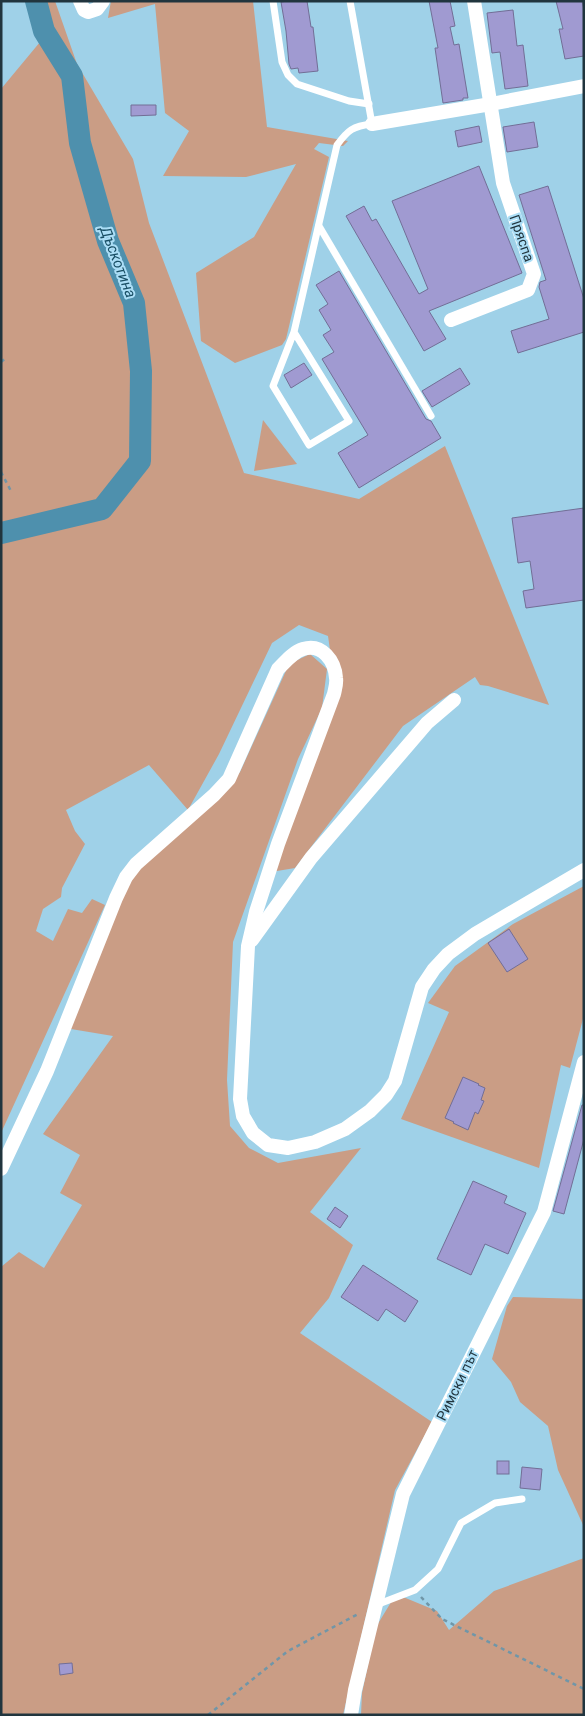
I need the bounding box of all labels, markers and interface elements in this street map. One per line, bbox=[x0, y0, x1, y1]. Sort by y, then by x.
street label: Пряспа bbox=[507, 212, 537, 264]
water label: Дъскотина bbox=[96, 223, 140, 300]
street label: Римски път bbox=[433, 1347, 481, 1423]

